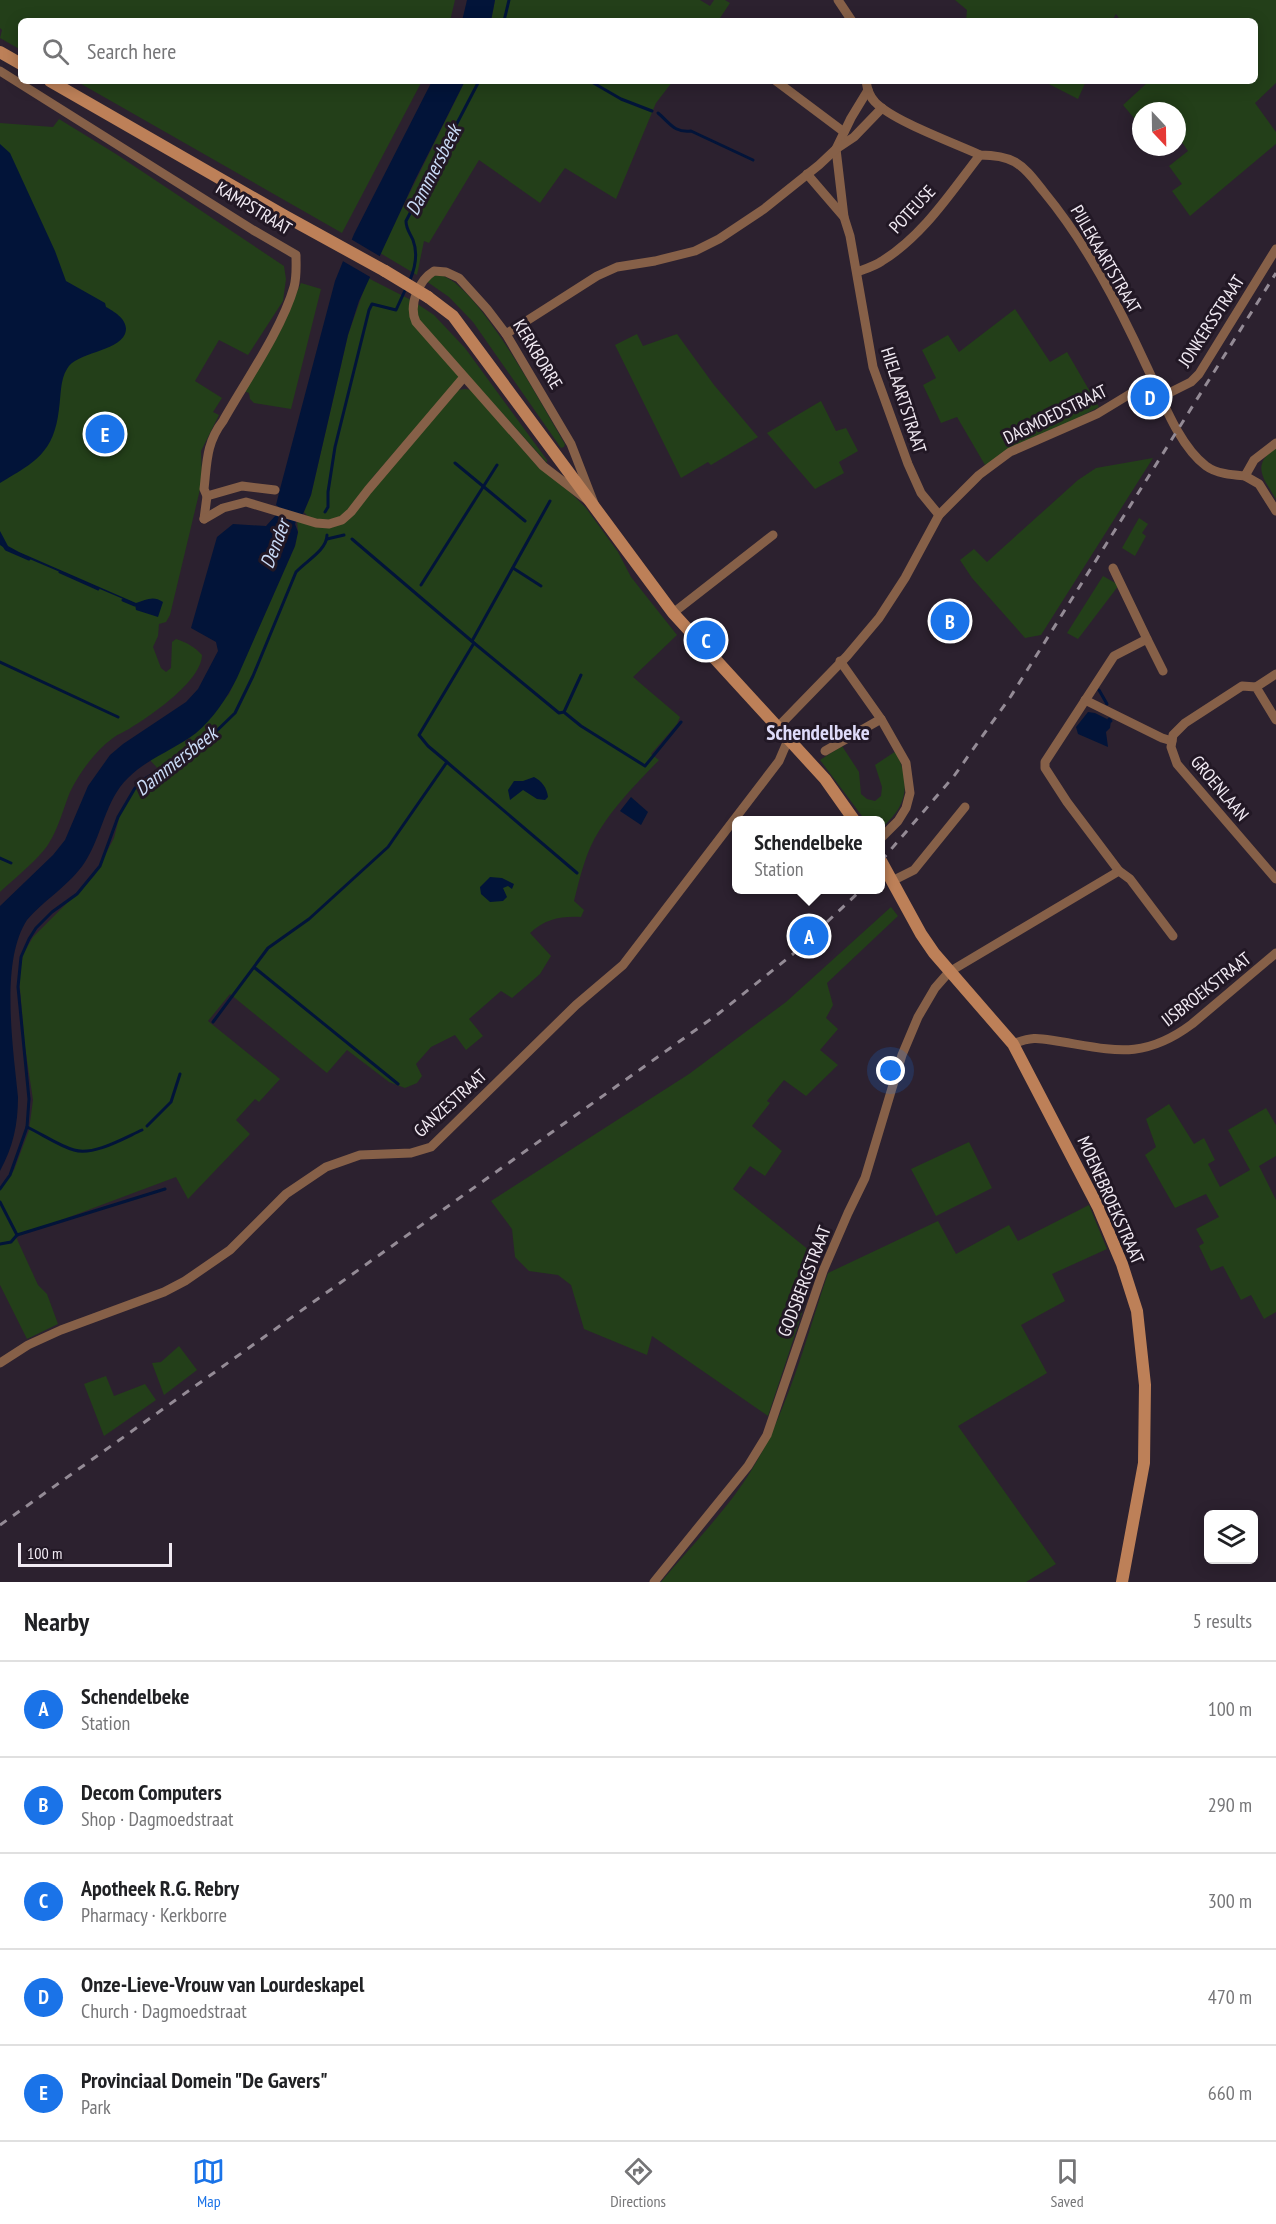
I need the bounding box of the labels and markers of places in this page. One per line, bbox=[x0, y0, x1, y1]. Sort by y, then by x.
pin: D bbox=[1130, 374, 1170, 420]
pin: E bbox=[86, 412, 124, 456]
pin: B bbox=[930, 598, 970, 644]
pin: C bbox=[686, 618, 726, 662]
pin: A bbox=[790, 914, 828, 958]

